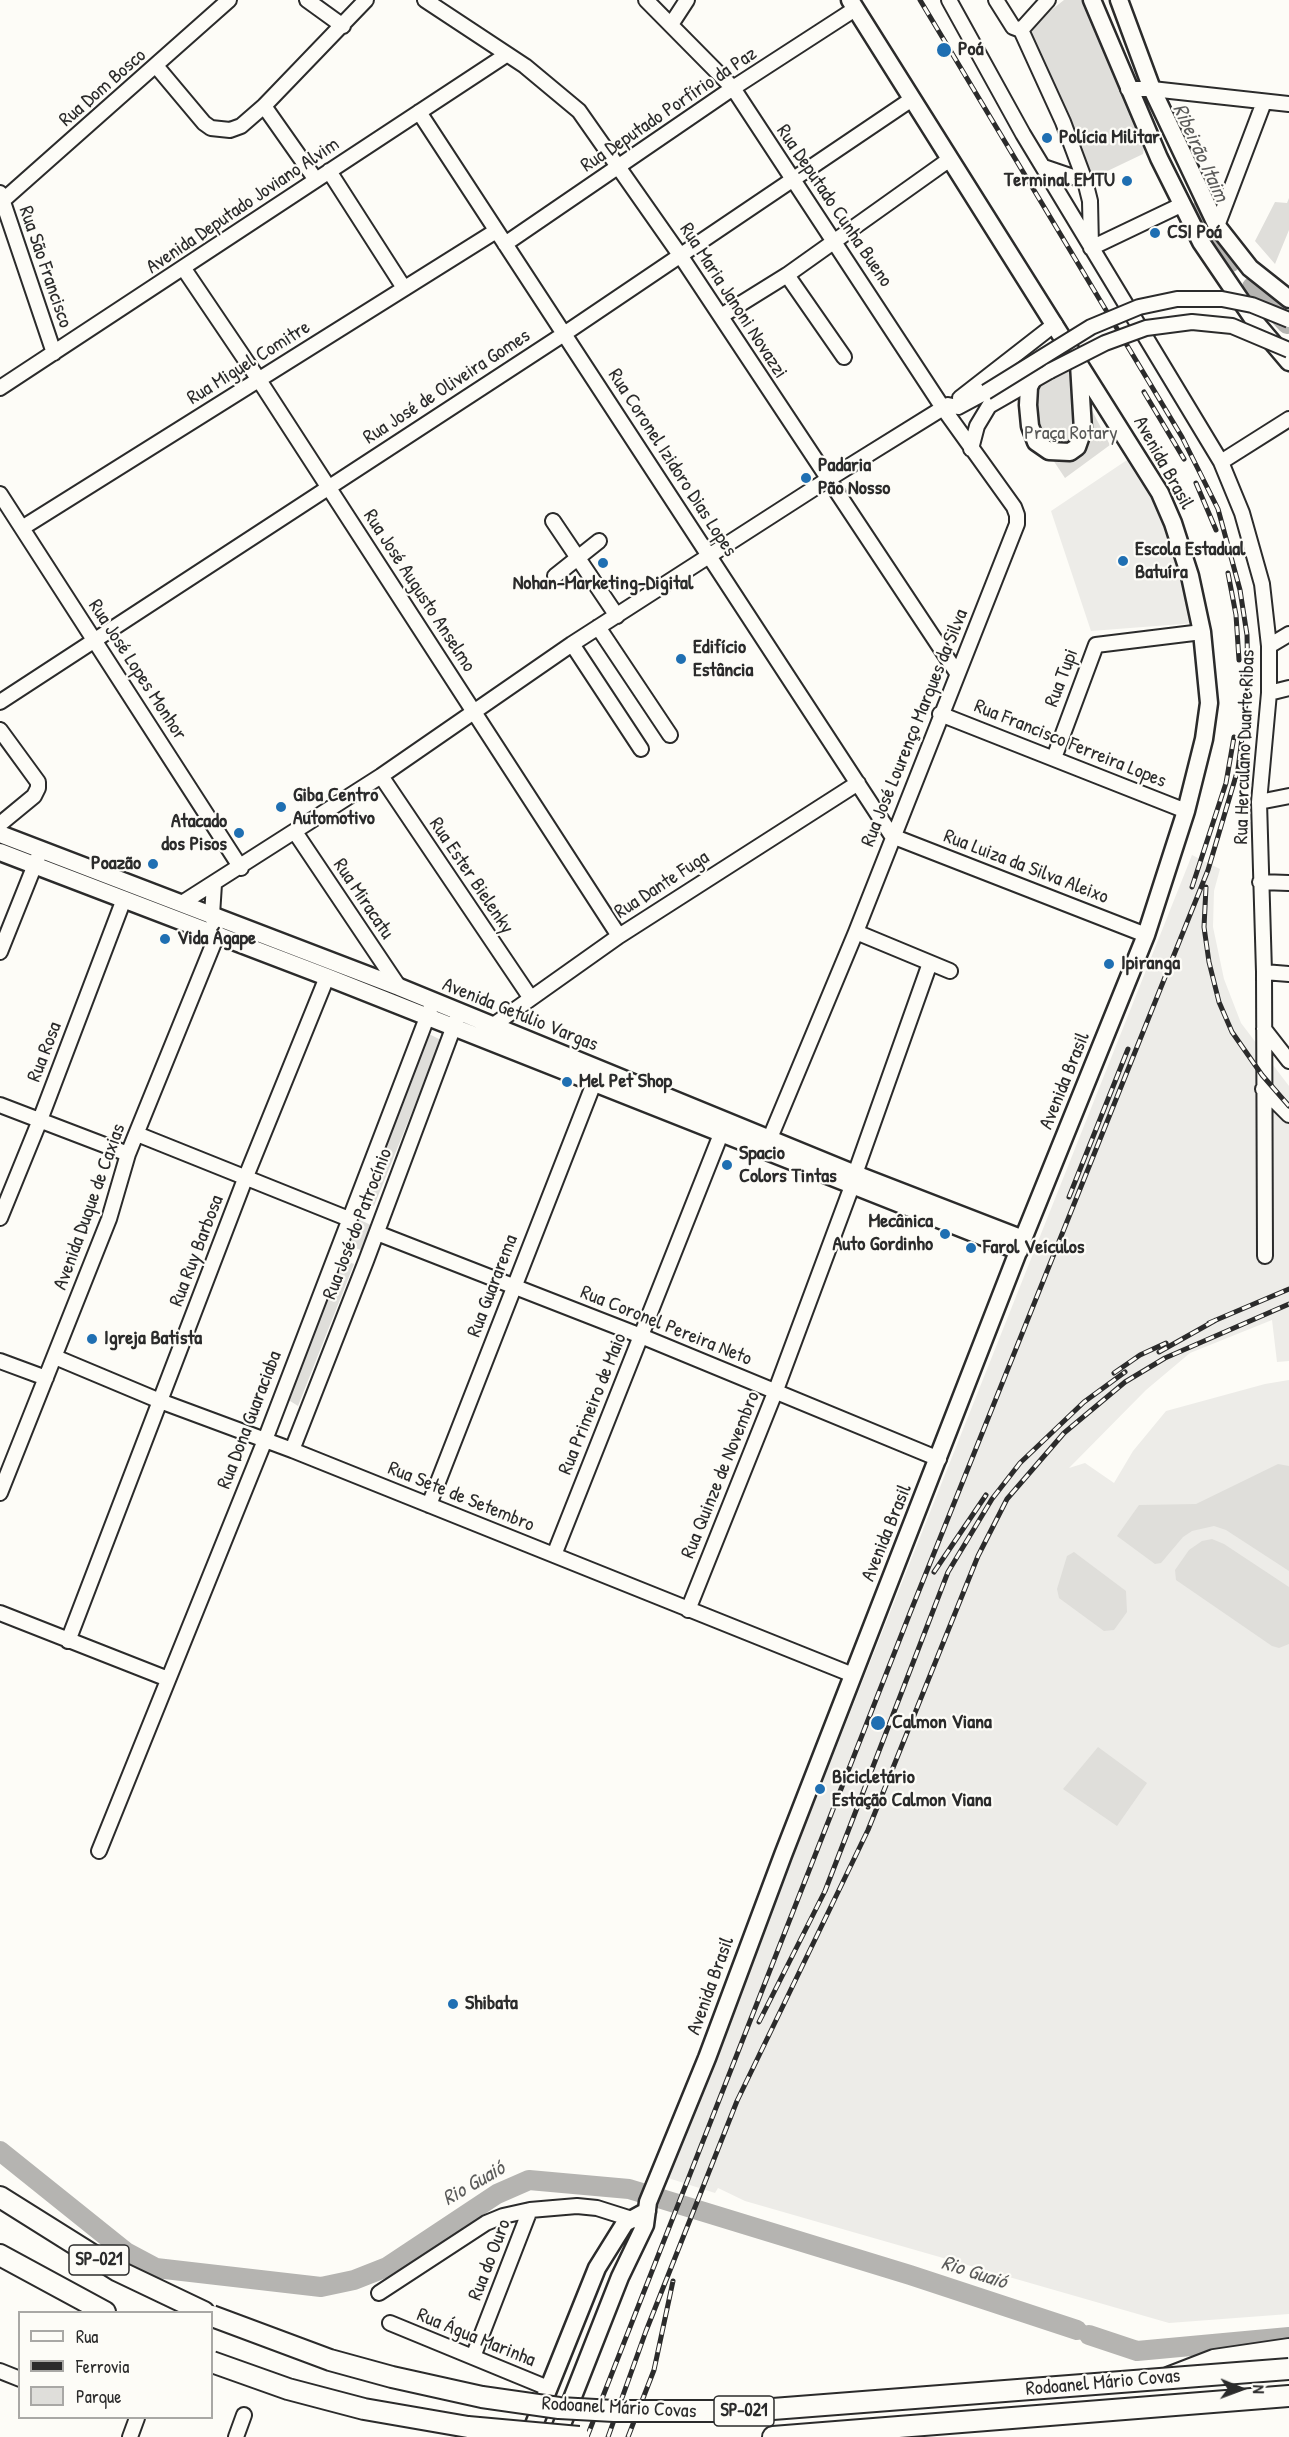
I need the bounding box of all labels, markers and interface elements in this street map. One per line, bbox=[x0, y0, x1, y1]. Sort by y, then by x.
place label: Poá bbox=[958, 38, 984, 62]
marker: Poá bbox=[935, 41, 953, 59]
street label: Rua Deputado Porfírio da Paz bbox=[577, 42, 761, 178]
street label: Rua Dom Bosco bbox=[55, 44, 151, 132]
water label: Ribeirão Itaim bbox=[1166, 100, 1234, 206]
street label: Rua Deputado Cunha Bueno bbox=[771, 120, 897, 292]
place label: Polícia Militar bbox=[1059, 126, 1160, 150]
marker: Polícia Militar bbox=[1040, 131, 1054, 145]
street label: Avenida Deputado Joviano Alvim bbox=[142, 132, 344, 280]
place label: Terminal EMTU bbox=[1004, 169, 1115, 193]
marker: Terminal EMTU bbox=[1120, 174, 1134, 188]
street label: Rua São Francisco bbox=[13, 203, 77, 331]
street label: Rua Maria Janoni Novazzi bbox=[674, 219, 792, 383]
place label: CSI Poá bbox=[1167, 221, 1222, 245]
marker: CSI Poá bbox=[1148, 226, 1162, 240]
street label: Rua Miguel Comitre bbox=[183, 316, 315, 410]
street label: Rua José de Oliveira Gomes bbox=[359, 324, 535, 450]
street label: Rua Coronel Izidoro Dias Lopes bbox=[602, 365, 742, 561]
street label: Avenida Brasil bbox=[1128, 412, 1198, 514]
park label: Praça Rotary bbox=[1024, 422, 1118, 446]
place label: Padaria Pão Nosso bbox=[818, 454, 890, 501]
marker: Padaria Pão Nosso bbox=[799, 471, 813, 485]
street label: Rua José Augusto Anselmo bbox=[358, 505, 480, 677]
place label: Escola Estadual Batuíra bbox=[1135, 538, 1245, 585]
marker: Escola Estadual Batuíra bbox=[1116, 554, 1130, 568]
marker: Nohan-Marketing-Digital bbox=[596, 556, 610, 570]
place label: Nohan-Marketing-Digital bbox=[513, 572, 693, 596]
street label: Rua José Lopes Monhor bbox=[83, 595, 191, 745]
street label: Rua José Lourenço Marques da Silva bbox=[856, 606, 974, 850]
place label: Edifício Estância bbox=[693, 636, 753, 683]
street label: Rua Tupi bbox=[1040, 646, 1084, 710]
street label: Rua Herculano Duarte Ribas bbox=[1230, 649, 1260, 845]
marker: Edifício Estância bbox=[674, 652, 688, 666]
street label: Rua Francisco Ferreira Lopes bbox=[970, 694, 1170, 794]
place label: Giba Centro Automotivo bbox=[293, 784, 378, 831]
marker: Giba Centro Automotivo bbox=[274, 800, 288, 814]
place label: Atacado dos Pisos bbox=[161, 810, 227, 857]
street label: Rua Ester Bielenky bbox=[423, 813, 519, 939]
street label: Rua Luiza da Silva Aleixo bbox=[940, 825, 1112, 909]
marker: Atacado dos Pisos bbox=[232, 826, 246, 840]
street label: Rua Dante Fuga bbox=[610, 846, 714, 924]
place label: Poazão bbox=[91, 852, 141, 876]
street label: Rua Miracatu bbox=[327, 854, 399, 944]
marker: Poazão bbox=[146, 857, 160, 871]
place label: Vida Ágape bbox=[177, 927, 256, 951]
marker: Vida Ágape bbox=[158, 932, 172, 946]
place label: Ipiranga bbox=[1121, 952, 1180, 976]
marker: Ipiranga bbox=[1102, 957, 1116, 971]
street label: Avenida Getúlio Vargas bbox=[439, 973, 601, 1057]
street label: Rua Rosa bbox=[23, 1019, 67, 1085]
street label: Avenida Brasil bbox=[1035, 1029, 1095, 1133]
place label: Mel Pet Shop bbox=[579, 1070, 672, 1094]
marker: Mel Pet Shop bbox=[560, 1075, 574, 1089]
street label: Avenida Duque de Caxias bbox=[49, 1121, 131, 1293]
place label: Spacio Colors Tintas bbox=[739, 1142, 837, 1189]
street label: Rua José do Patrocínio bbox=[318, 1145, 398, 1303]
marker: Spacio Colors Tintas bbox=[720, 1158, 734, 1172]
street label: Rua Ruy Barbosa bbox=[165, 1192, 229, 1310]
place label: Mecânica Auto Gordinho bbox=[833, 1210, 933, 1257]
marker: Mecânica Auto Gordinho bbox=[938, 1227, 952, 1241]
street label: Rua Guararema bbox=[463, 1231, 523, 1341]
place label: Farol Veículos bbox=[983, 1236, 1085, 1260]
marker: Farol Veículos bbox=[964, 1241, 978, 1255]
street label: Rua Coronel Pereira Neto bbox=[577, 1281, 755, 1371]
place label: Igreja Batista bbox=[104, 1327, 202, 1351]
street label: Rua Primeiro de Maio bbox=[554, 1330, 632, 1478]
marker: Igreja Batista bbox=[85, 1332, 99, 1346]
street label: Rua Dona Guaraciaba bbox=[213, 1348, 287, 1492]
street label: Rua Quinze de Novembro bbox=[677, 1388, 765, 1562]
street label: Rua Sete de Setembro bbox=[384, 1457, 538, 1537]
street label: Avenida Brasil bbox=[857, 1481, 917, 1585]
place label: Calmon Viana bbox=[892, 1711, 992, 1735]
marker: Calmon Viana bbox=[869, 1714, 887, 1732]
place label: Bicicletário Estação Calmon Viana bbox=[832, 1766, 991, 1813]
marker: Bicicletário Estação Calmon Viana bbox=[813, 1782, 827, 1796]
street label: Avenida Brasil bbox=[682, 1934, 740, 2038]
place label: Shibata bbox=[465, 1992, 518, 2016]
marker: Shibata bbox=[446, 1997, 460, 2011]
water label: Rio Guaió bbox=[439, 2156, 509, 2212]
street label: Rua do Ouro bbox=[464, 2216, 516, 2304]
road number: SP-021 bbox=[69, 2245, 129, 2275]
water label: Rio Guaió bbox=[938, 2251, 1010, 2295]
street label: Rua Água Marinha bbox=[413, 2303, 539, 2373]
legend bbox=[18, 2311, 213, 2419]
text: Rua bbox=[76, 2324, 98, 2349]
text: Ferrovia bbox=[76, 2354, 129, 2379]
north arrow bbox=[1211, 2359, 1271, 2419]
street label: Rodoanel Mário Covas bbox=[1025, 2364, 1181, 2402]
text: Parque bbox=[76, 2384, 121, 2409]
text: N bbox=[1248, 2385, 1270, 2394]
street label: Rodoanel Mário Covas bbox=[541, 2392, 697, 2424]
road number: SP-021 bbox=[714, 2396, 774, 2426]

